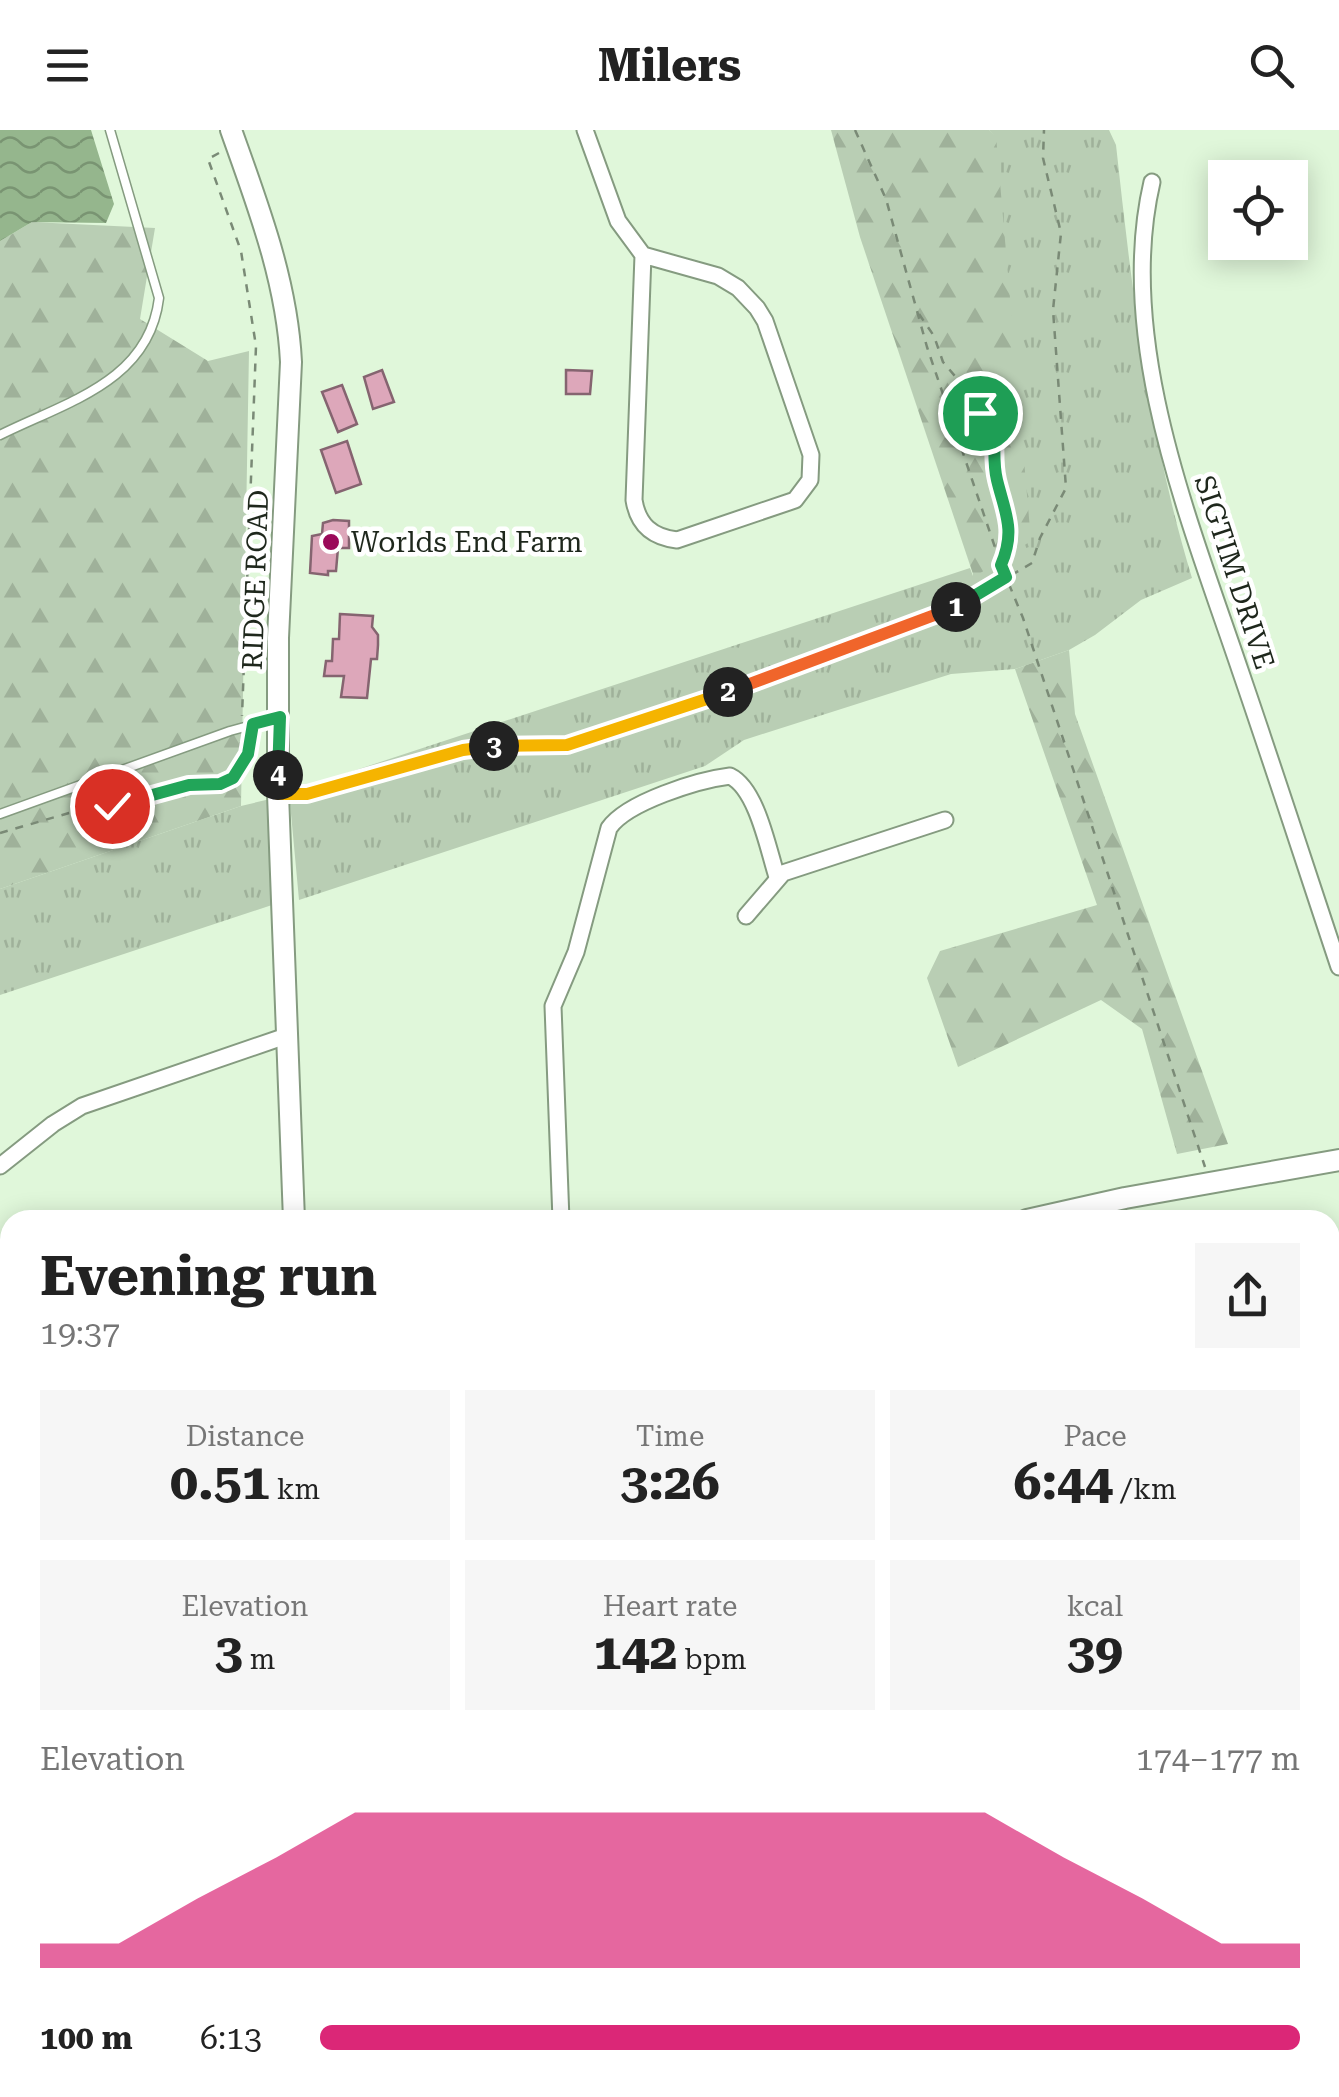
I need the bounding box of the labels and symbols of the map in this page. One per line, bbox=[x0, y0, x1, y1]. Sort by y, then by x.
pin bbox=[938, 371, 1023, 456]
street label: SIGTIM DRIVE bbox=[1188, 471, 1281, 673]
street label: RIDGE ROAD bbox=[236, 489, 275, 671]
place label: Worlds End Farm bbox=[351, 526, 583, 559]
marker: Worlds End Farm bbox=[320, 531, 342, 553]
pin: 1 bbox=[931, 582, 981, 632]
pin: 2 bbox=[703, 667, 753, 717]
pin: 3 bbox=[469, 721, 519, 771]
pin: 4 bbox=[253, 750, 303, 800]
pin bbox=[70, 764, 155, 849]

